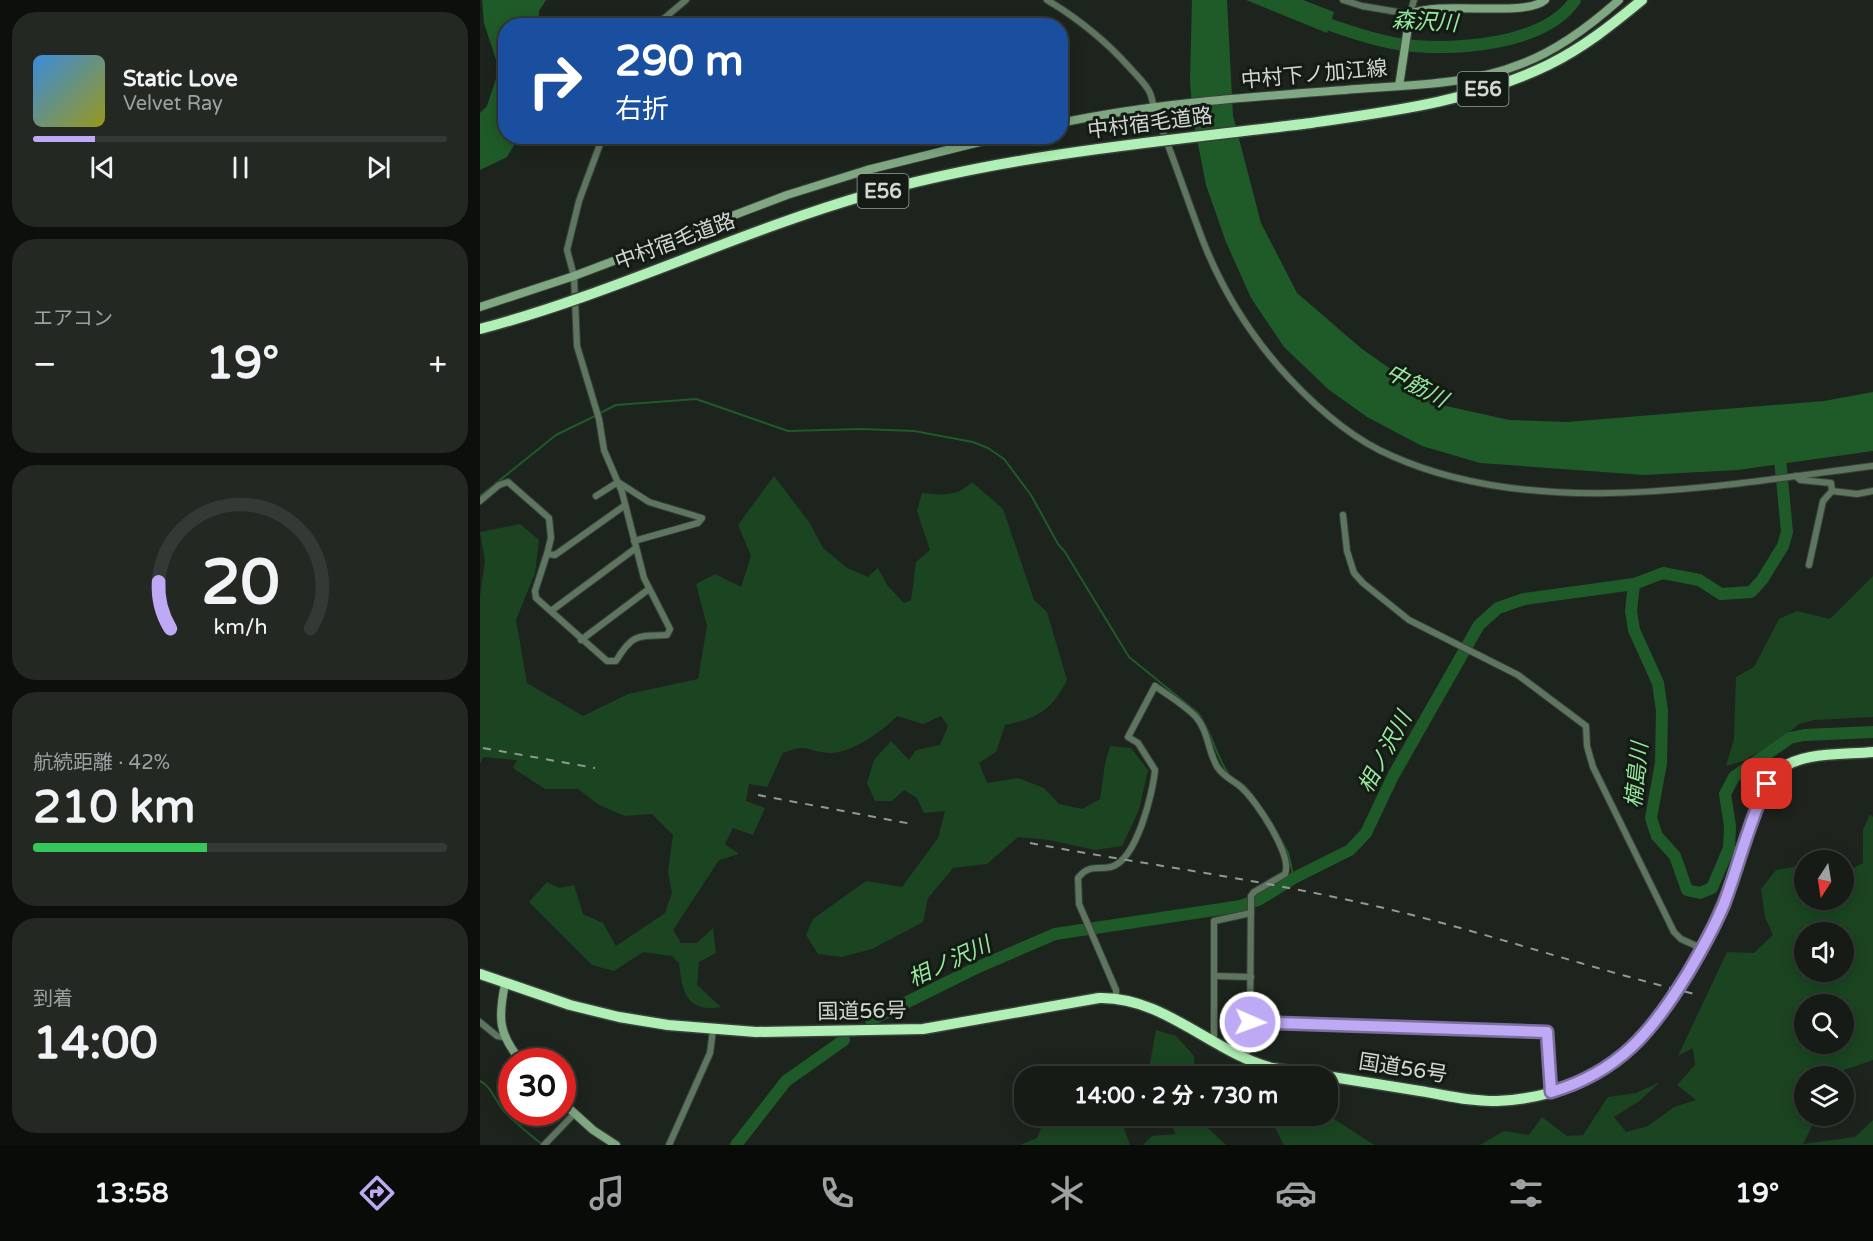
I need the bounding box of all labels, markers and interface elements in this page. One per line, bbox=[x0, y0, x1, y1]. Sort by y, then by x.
water label: 森沢川 bbox=[1391, 7, 1461, 37]
text: 290 m bbox=[615, 36, 744, 87]
icon: right bbox=[516, 42, 594, 120]
street label: 中村下ノ加江線 bbox=[1240, 56, 1388, 93]
text: Static Love bbox=[123, 66, 238, 92]
road number: E56 bbox=[1458, 72, 1508, 106]
text: Velvet Ray bbox=[123, 92, 223, 116]
text: 右折 bbox=[615, 93, 669, 126]
street label: 中村宿毛道路 bbox=[1086, 103, 1214, 144]
icon: previous bbox=[86, 151, 119, 184]
icon: pause bbox=[224, 151, 257, 184]
icon: next bbox=[362, 151, 395, 184]
road number: E56 bbox=[858, 174, 908, 208]
street label: 中村宿毛道路 bbox=[612, 208, 739, 275]
text: エアコン bbox=[33, 307, 113, 331]
text: 19° bbox=[206, 337, 279, 391]
text: − bbox=[33, 345, 57, 384]
text: + bbox=[428, 345, 447, 384]
water label: 中筋川 bbox=[1381, 359, 1454, 414]
text: 20 bbox=[201, 547, 279, 622]
text: km/h bbox=[213, 615, 267, 641]
water label: 相ノ沢川 bbox=[1353, 706, 1418, 797]
water label: 楠島川 bbox=[1621, 739, 1654, 809]
text: 航続距離 · 42% bbox=[33, 751, 170, 775]
pin bbox=[1741, 758, 1792, 809]
icon: arrive bbox=[1750, 767, 1783, 800]
text: 210 km bbox=[33, 781, 195, 835]
north arrow bbox=[1794, 850, 1854, 910]
map controls bbox=[1794, 850, 1854, 1126]
button: sound bbox=[1794, 922, 1854, 982]
water label: 相ノ沢川 bbox=[904, 931, 997, 992]
text: 到着 bbox=[33, 987, 73, 1011]
position arrow bbox=[1218, 990, 1282, 1054]
button: search bbox=[1794, 994, 1854, 1054]
street label: 国道56号 bbox=[817, 998, 907, 1025]
text: 14:00 bbox=[33, 1017, 158, 1071]
speed limit sign: 30 bbox=[498, 1048, 576, 1126]
street label: 国道56号 bbox=[1357, 1049, 1449, 1088]
button: layers bbox=[1794, 1066, 1854, 1126]
text: 14:00 · 2 分 · 730 m bbox=[1074, 1083, 1278, 1109]
icon: directions bbox=[356, 1172, 398, 1214]
icon: music bbox=[586, 1172, 628, 1214]
icon: phone bbox=[816, 1172, 858, 1214]
icon: climate bbox=[1046, 1172, 1088, 1214]
icon: car bbox=[1275, 1172, 1317, 1214]
icon: filters bbox=[1505, 1172, 1547, 1214]
text: 13:58 bbox=[94, 1177, 169, 1210]
text: 19° bbox=[1735, 1177, 1779, 1210]

